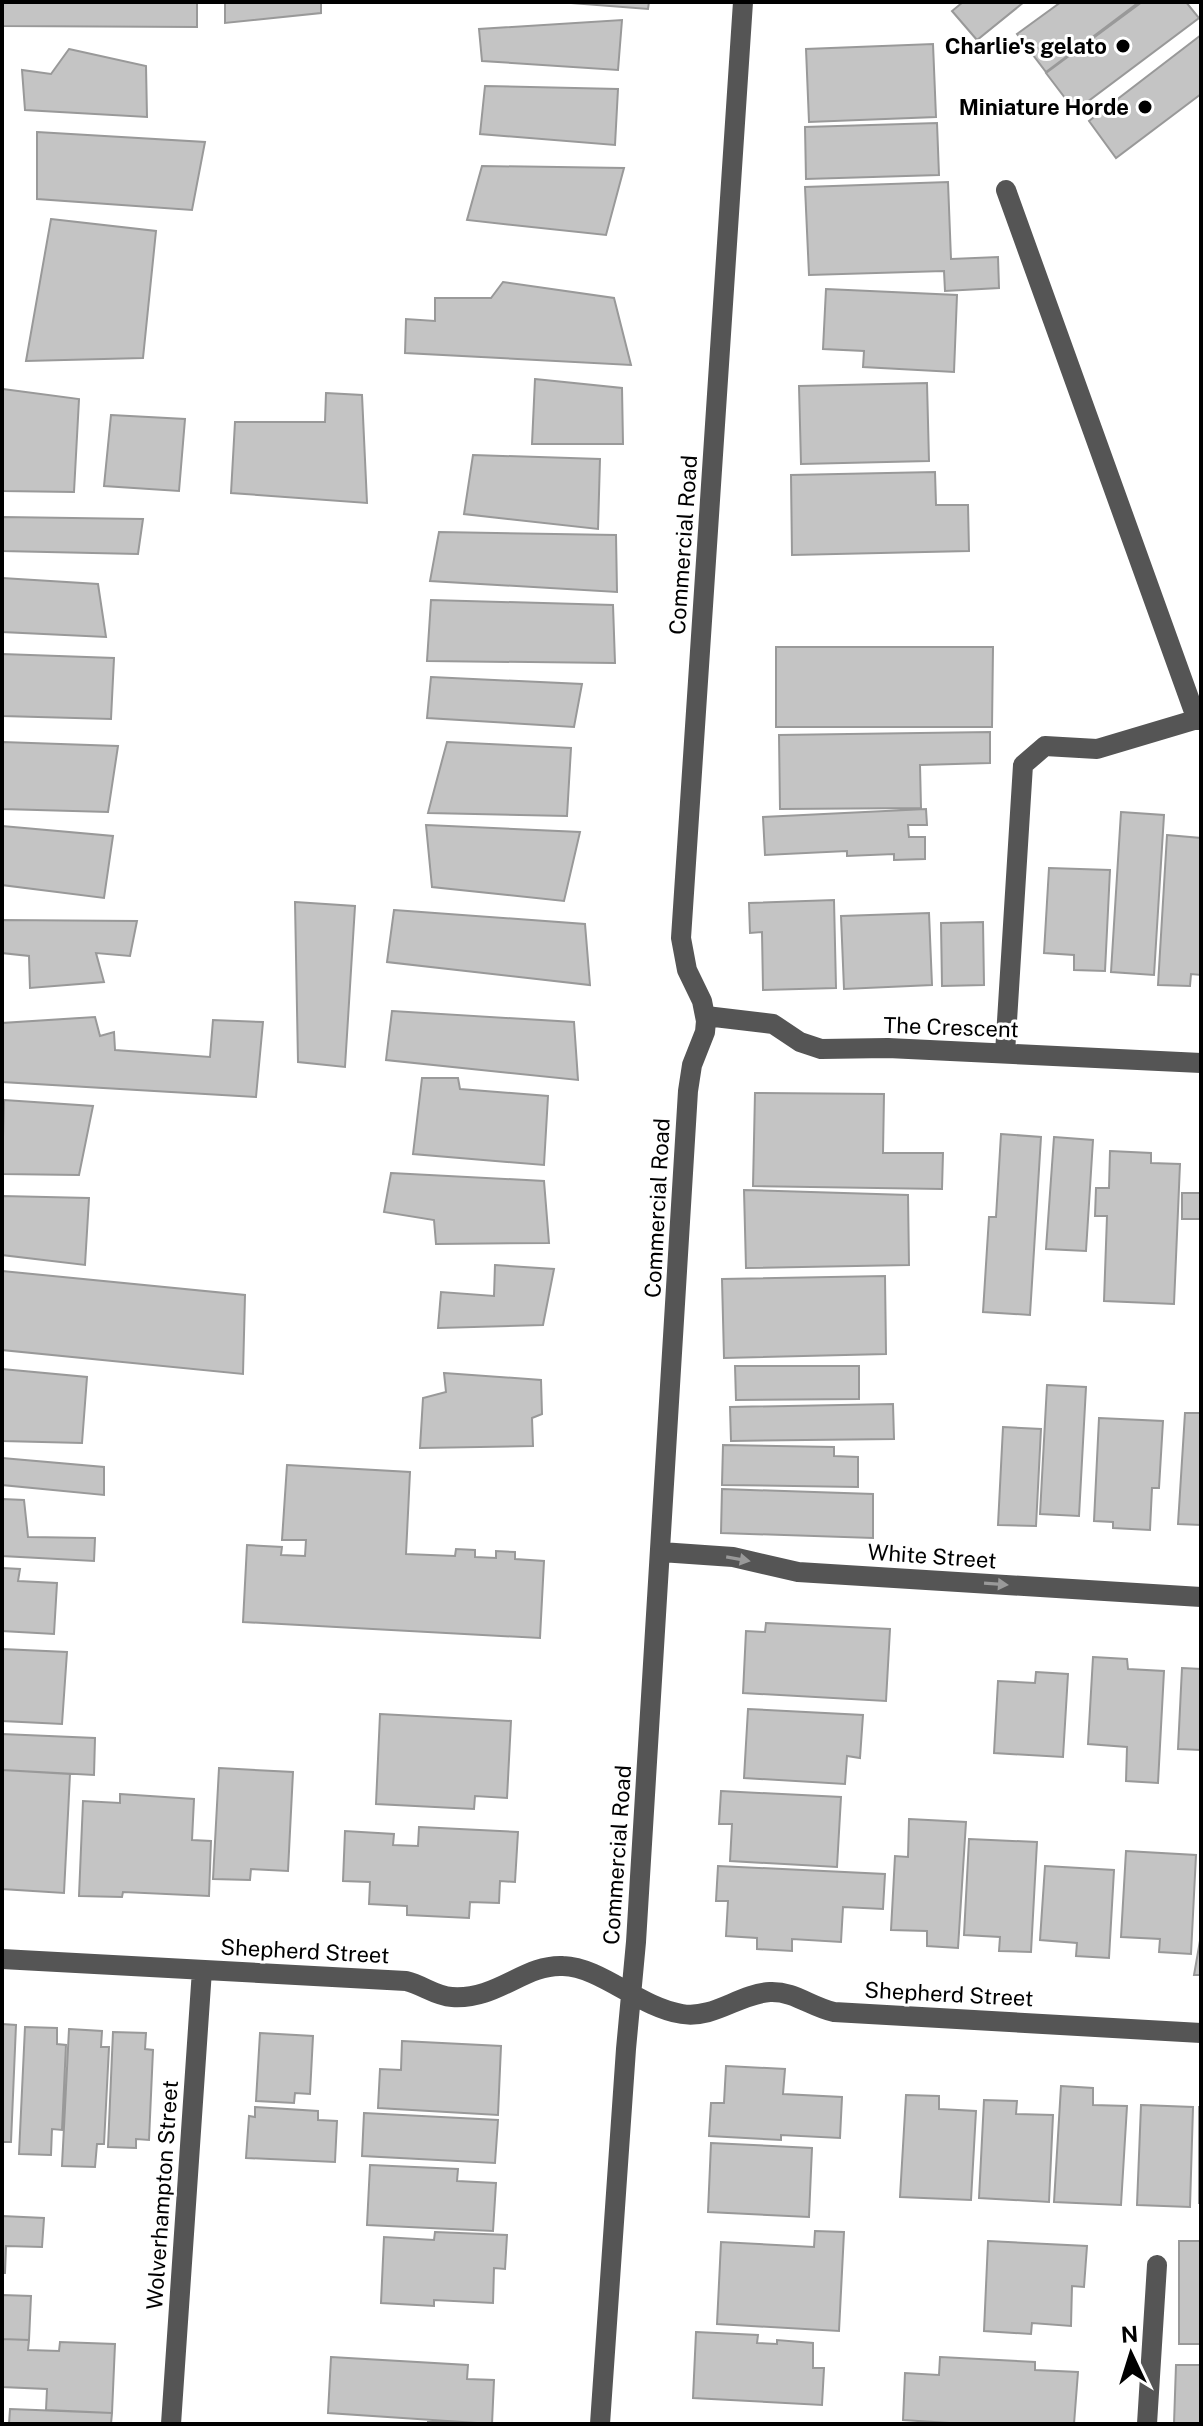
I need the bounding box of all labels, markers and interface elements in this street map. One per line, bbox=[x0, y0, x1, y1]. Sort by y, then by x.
place label: Charlie's gelato bbox=[945, 33, 1107, 59]
marker: Charlie's gelato bbox=[1114, 37, 1132, 55]
place label: Miniature Horde bbox=[959, 94, 1129, 120]
marker: Miniature Horde bbox=[1136, 98, 1154, 116]
street label: Commercial Road bbox=[664, 454, 702, 636]
street label: The Crescent bbox=[883, 1012, 1019, 1042]
street label: Commercial Road bbox=[639, 1117, 675, 1299]
street label: White Street bbox=[867, 1539, 997, 1573]
one-way arrow bbox=[726, 1553, 751, 1565]
one-way arrow bbox=[984, 1578, 1009, 1591]
street label: Commercial Road bbox=[598, 1764, 636, 1946]
street label: Shepherd Street bbox=[220, 1934, 390, 1968]
street label: Shepherd Street bbox=[864, 1977, 1034, 2011]
street label: Wolverhampton Street bbox=[141, 2079, 183, 2311]
north arrow bbox=[1091, 2314, 1171, 2394]
text: N bbox=[1120, 2320, 1139, 2348]

